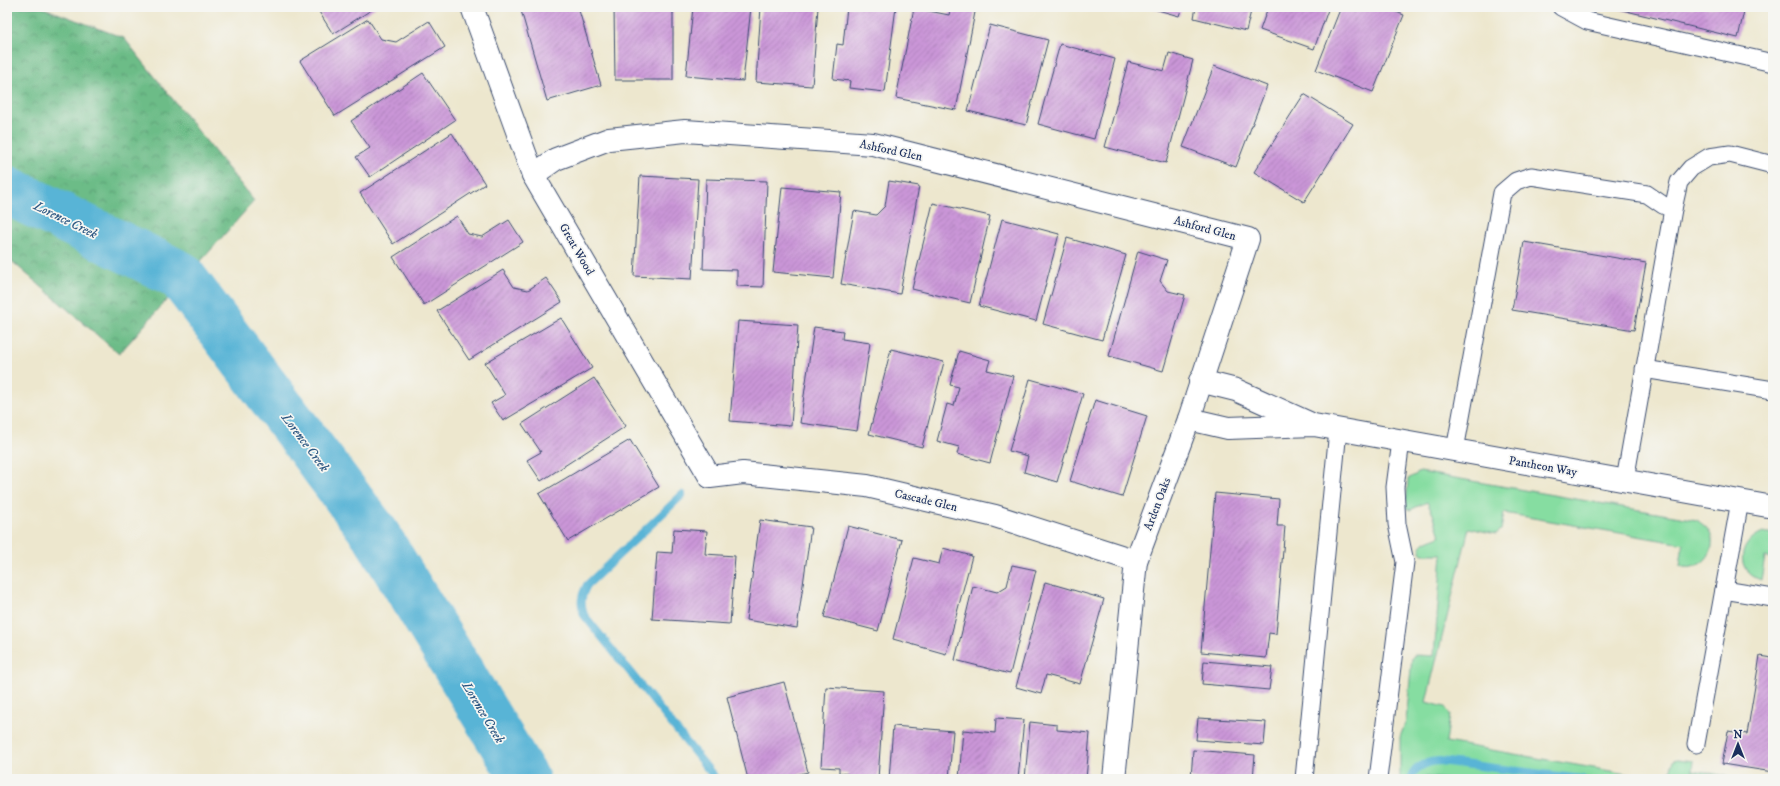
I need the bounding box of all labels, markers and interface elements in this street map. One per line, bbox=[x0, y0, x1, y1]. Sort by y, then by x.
street label: Ashford Glen bbox=[858, 137, 924, 165]
water label: Lorence Creek bbox=[30, 197, 100, 242]
street label: Ashford Glen bbox=[1172, 213, 1238, 244]
street label: Great Wood bbox=[556, 221, 597, 278]
water label: Lorence Creek bbox=[278, 410, 333, 475]
street label: Pantheon Way bbox=[1508, 453, 1578, 480]
street label: Arden Oaks bbox=[1141, 476, 1174, 533]
street label: Cascade Glen bbox=[893, 486, 959, 515]
water label: Lorence Creek bbox=[458, 678, 508, 747]
north arrow bbox=[1718, 724, 1758, 764]
text: N bbox=[1733, 728, 1743, 742]

